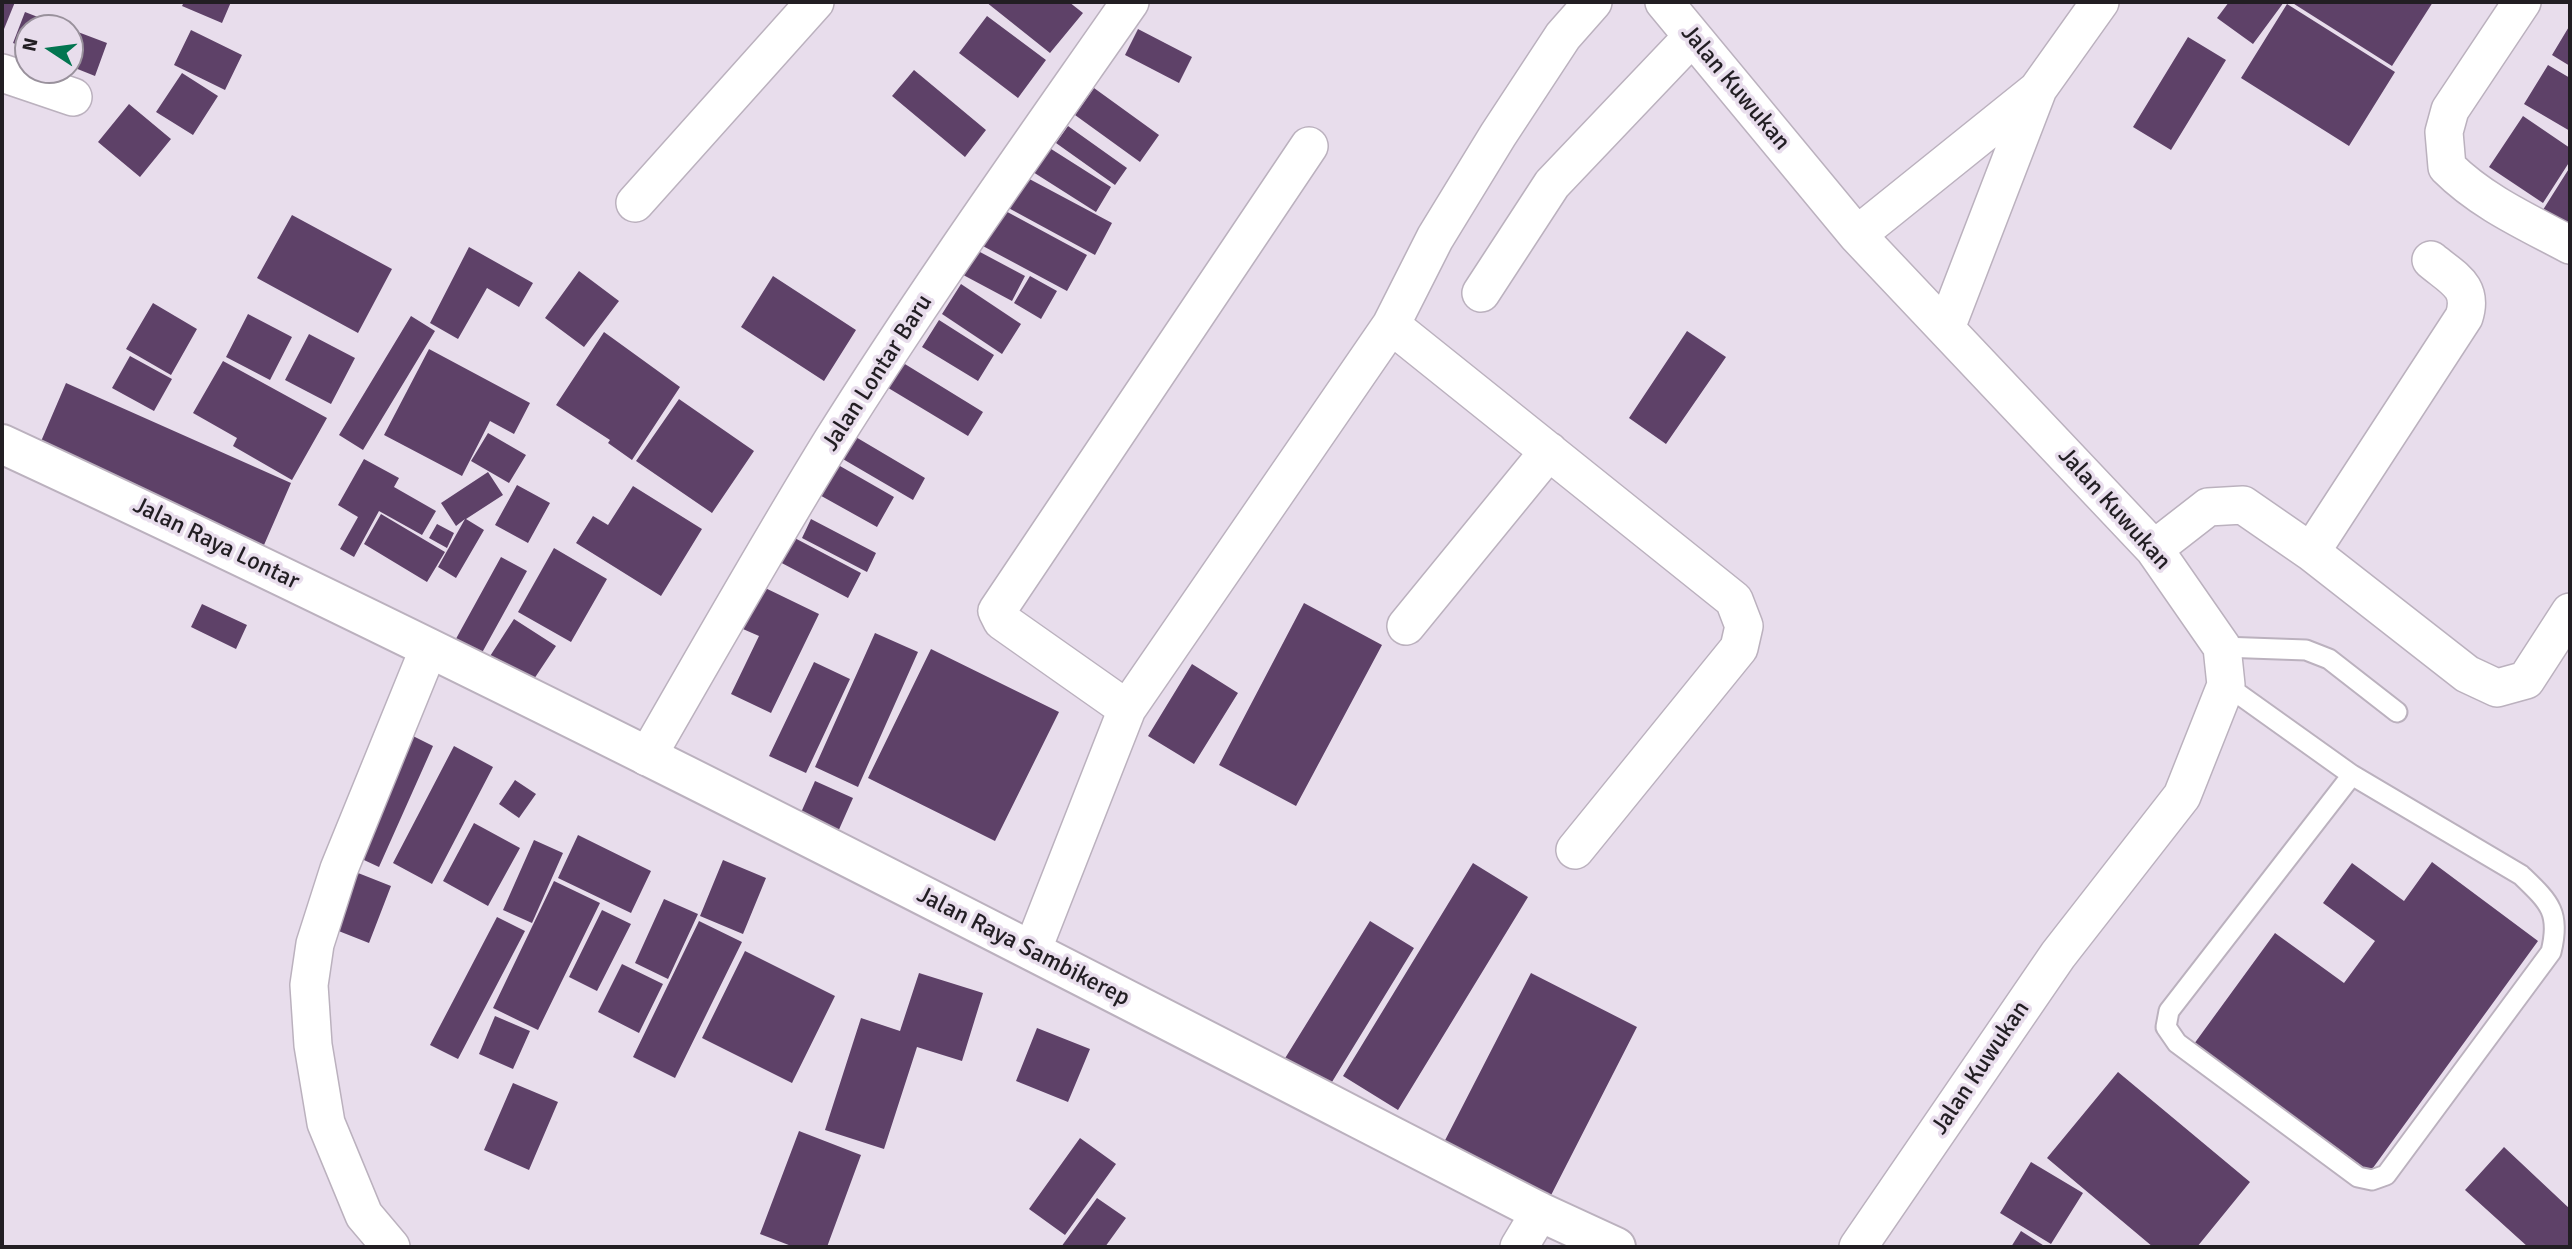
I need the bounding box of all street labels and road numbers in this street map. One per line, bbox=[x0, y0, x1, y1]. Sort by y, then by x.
street label: Jalan Kuwukan bbox=[1674, 19, 1796, 157]
street label: Jalan Lontar Baru bbox=[817, 289, 939, 457]
street label: Jalan Kuwukan bbox=[2052, 442, 2176, 576]
street label: Jalan Raya Lontar bbox=[128, 491, 304, 597]
street label: Jalan Raya Sambikerep bbox=[912, 881, 1134, 1013]
street label: Jalan Kuwukan bbox=[1926, 996, 2036, 1140]

